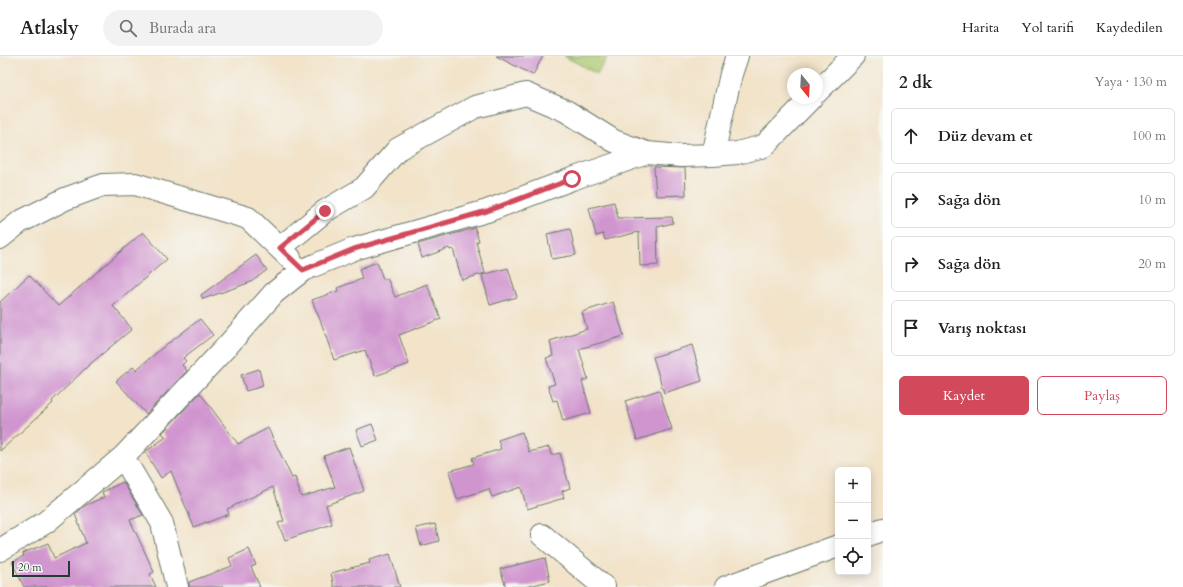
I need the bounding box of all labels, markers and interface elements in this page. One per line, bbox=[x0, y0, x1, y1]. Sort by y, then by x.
search box bbox=[103, 10, 383, 46]
text: Atlasly bbox=[20, 15, 79, 41]
icon: search bbox=[117, 17, 139, 39]
text: Burada ara bbox=[149, 18, 216, 38]
text: Harita bbox=[962, 18, 999, 37]
text: Yol tarifi bbox=[1021, 18, 1074, 37]
text: Kaydedilen bbox=[1096, 18, 1163, 37]
north arrow bbox=[787, 68, 823, 104]
text: 2 dk bbox=[899, 71, 933, 94]
text: Yaya · 130 m bbox=[1094, 73, 1167, 91]
icon: ahead bbox=[900, 125, 922, 147]
text: Düz devam et bbox=[938, 126, 1033, 146]
text: 100 m bbox=[1132, 127, 1166, 145]
route start bbox=[563, 170, 581, 188]
icon: right bbox=[900, 189, 922, 211]
text: Sağa dön bbox=[938, 190, 1001, 210]
text: 10 m bbox=[1138, 191, 1166, 209]
route end bbox=[316, 202, 334, 220]
icon: right bbox=[900, 253, 922, 275]
text: Sağa dön bbox=[938, 254, 1001, 274]
text: 20 m bbox=[1138, 255, 1166, 273]
icon: arrive bbox=[900, 317, 922, 339]
text: Varış noktası bbox=[938, 318, 1027, 338]
button: Kaydet bbox=[899, 376, 1029, 415]
button: Paylaş bbox=[1037, 376, 1167, 415]
map controls bbox=[835, 467, 871, 575]
button: + bbox=[835, 467, 871, 503]
button: − bbox=[835, 503, 871, 539]
button: locate bbox=[835, 539, 871, 575]
scale bar bbox=[12, 559, 70, 578]
text: 20 m bbox=[18, 560, 42, 575]

